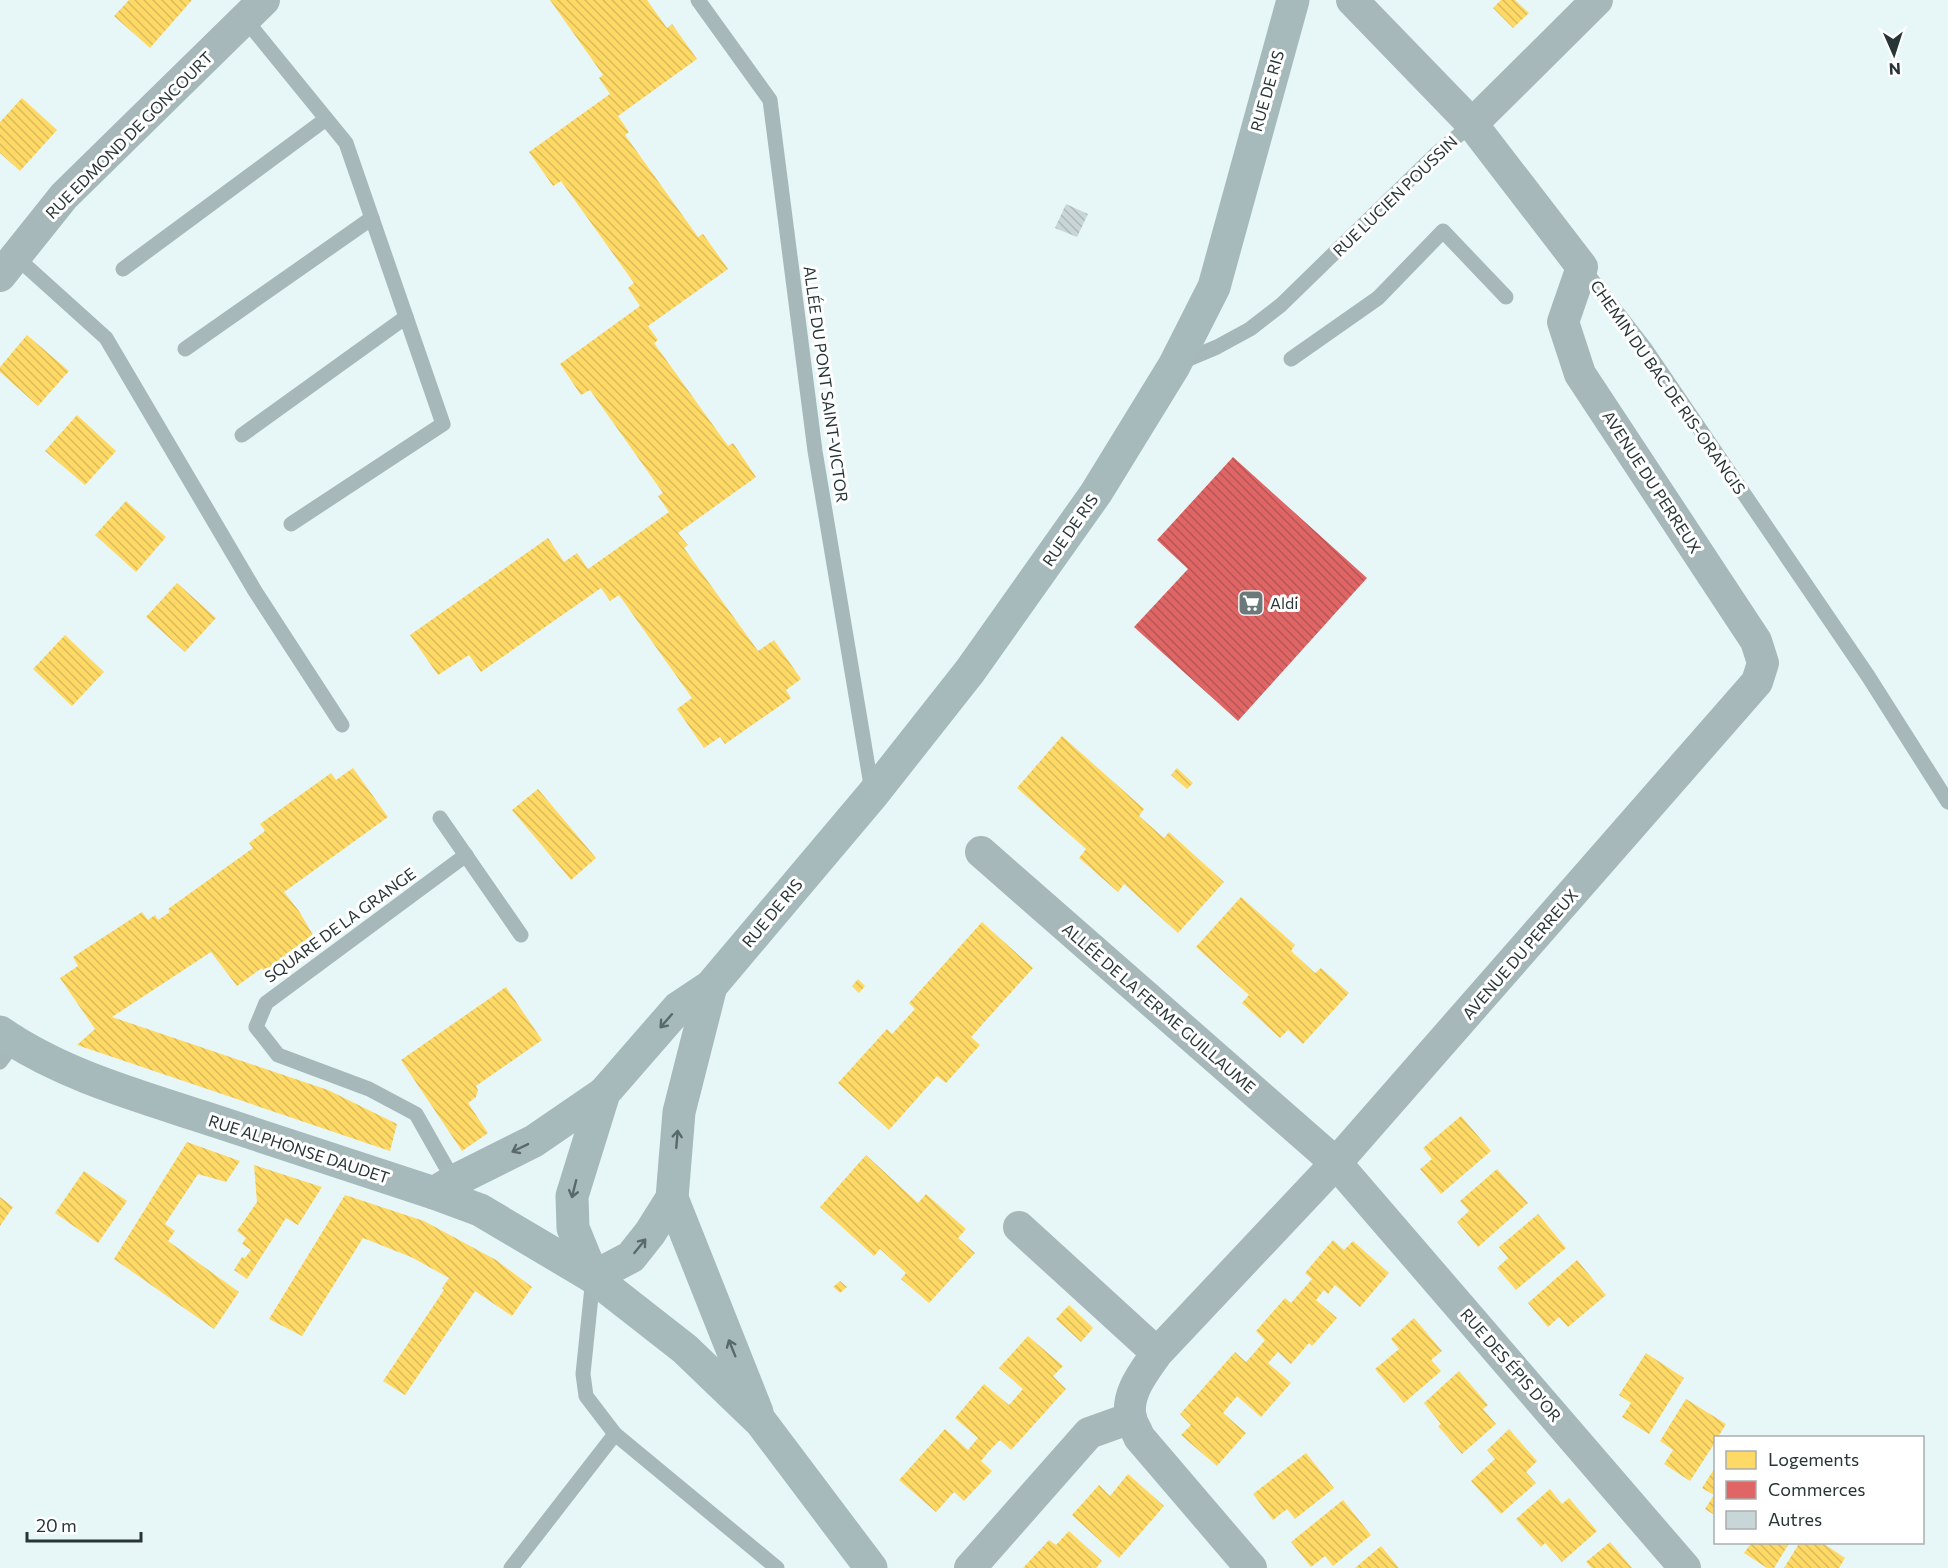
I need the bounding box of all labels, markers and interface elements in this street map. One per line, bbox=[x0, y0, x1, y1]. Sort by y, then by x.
north arrow bbox=[1864, 24, 1924, 84]
street label: RUE EDMOND DE GONCOURT bbox=[41, 47, 216, 222]
street label: RUE DE RIS bbox=[1246, 48, 1287, 134]
text: N bbox=[1888, 60, 1901, 79]
street label: RUE LUCIEN POUSSIN bbox=[1329, 131, 1461, 260]
street label: ALLÉE DU PONT SAINT-VICTOR bbox=[800, 264, 853, 504]
street label: CHEMIN DU BAC DE RIS-ORANGIS bbox=[1587, 276, 1750, 497]
street label: AVENUE DU PERREUX bbox=[1599, 407, 1706, 557]
street label: RUE DE RIS bbox=[1038, 490, 1101, 569]
supermarket icon: Aldi bbox=[1236, 588, 1266, 618]
place label: Aldi bbox=[1270, 593, 1298, 612]
street label: SQUARE DE LA GRANGE bbox=[260, 863, 419, 986]
street label: RUE DE RIS bbox=[737, 875, 806, 951]
street label: AVENUE DU PERREUX bbox=[1458, 885, 1581, 1023]
street label: ALLÉE DE LA FERME GUILLAUME bbox=[1059, 919, 1260, 1097]
one-way arrow bbox=[659, 1014, 673, 1029]
street label: RUE ALPHONSE DAUDET bbox=[206, 1110, 392, 1187]
one-way arrow bbox=[671, 1130, 682, 1150]
one-way arrow bbox=[511, 1142, 529, 1154]
one-way arrow bbox=[568, 1179, 580, 1198]
one-way arrow bbox=[633, 1238, 646, 1254]
street label: RUE DES ÉPIS D'OR bbox=[1457, 1304, 1566, 1425]
one-way arrow bbox=[726, 1340, 737, 1358]
legend bbox=[1714, 1436, 1924, 1544]
text: Logements bbox=[1768, 1448, 1859, 1470]
text: Commerces bbox=[1768, 1478, 1865, 1500]
scale bar bbox=[27, 1505, 141, 1543]
text: Autres bbox=[1768, 1508, 1822, 1530]
text: 20 m bbox=[36, 1514, 77, 1536]

